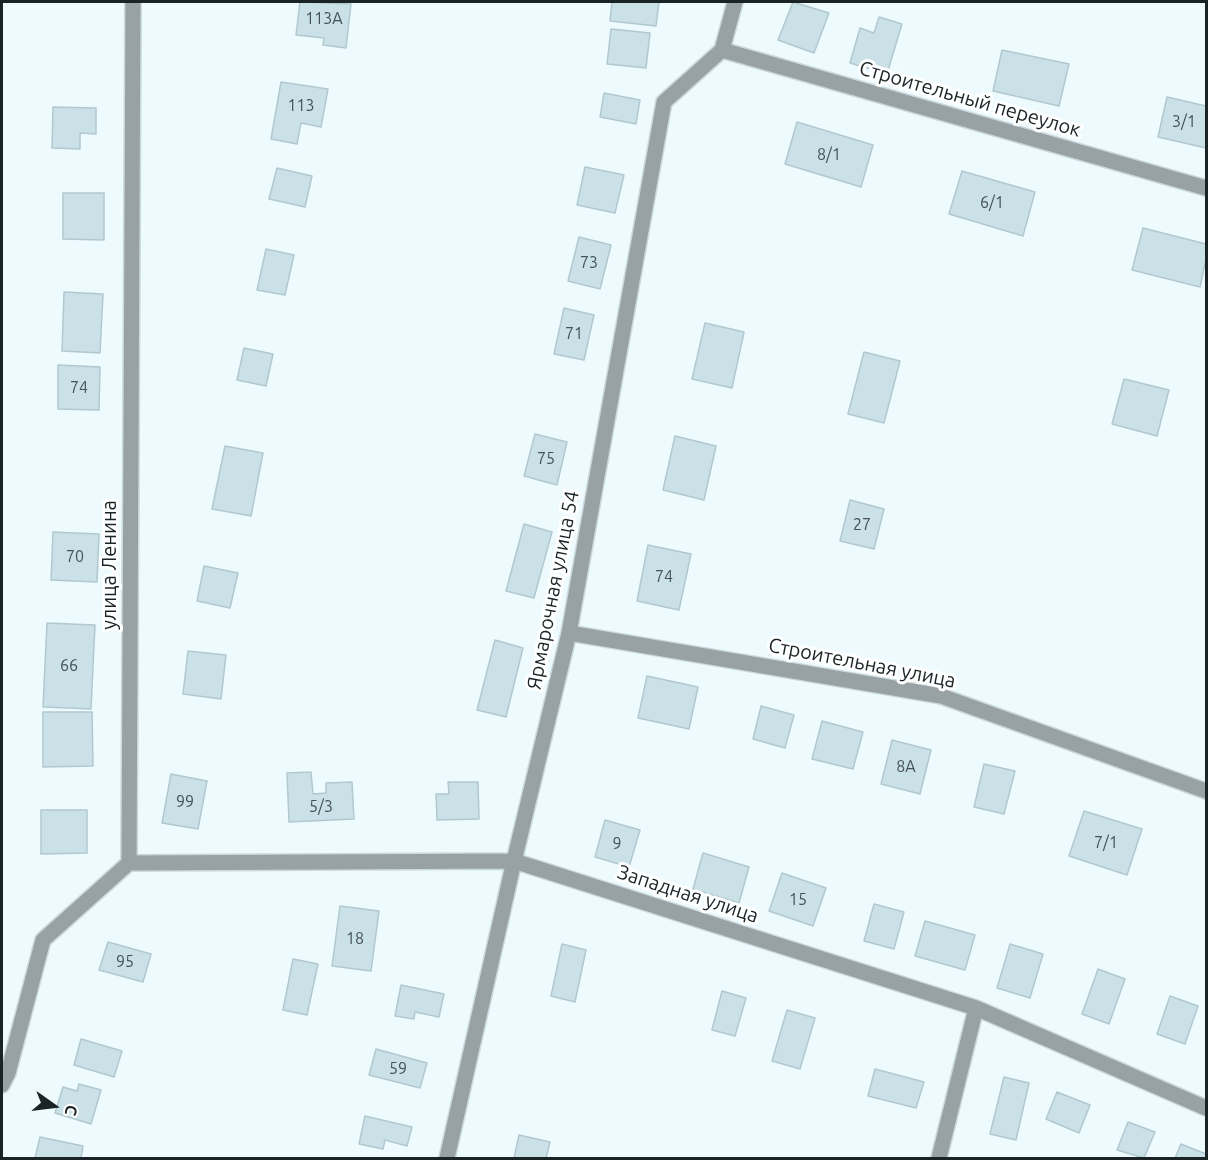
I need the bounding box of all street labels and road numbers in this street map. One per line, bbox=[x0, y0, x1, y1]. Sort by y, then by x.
street label: Строительный переулок bbox=[857, 56, 1083, 142]
street label: Ярмарочная улица 54 bbox=[522, 489, 584, 691]
street label: улица Ленина bbox=[97, 500, 121, 630]
street label: Строительная улица bbox=[766, 633, 958, 693]
street label: Западная улица bbox=[614, 860, 762, 928]

